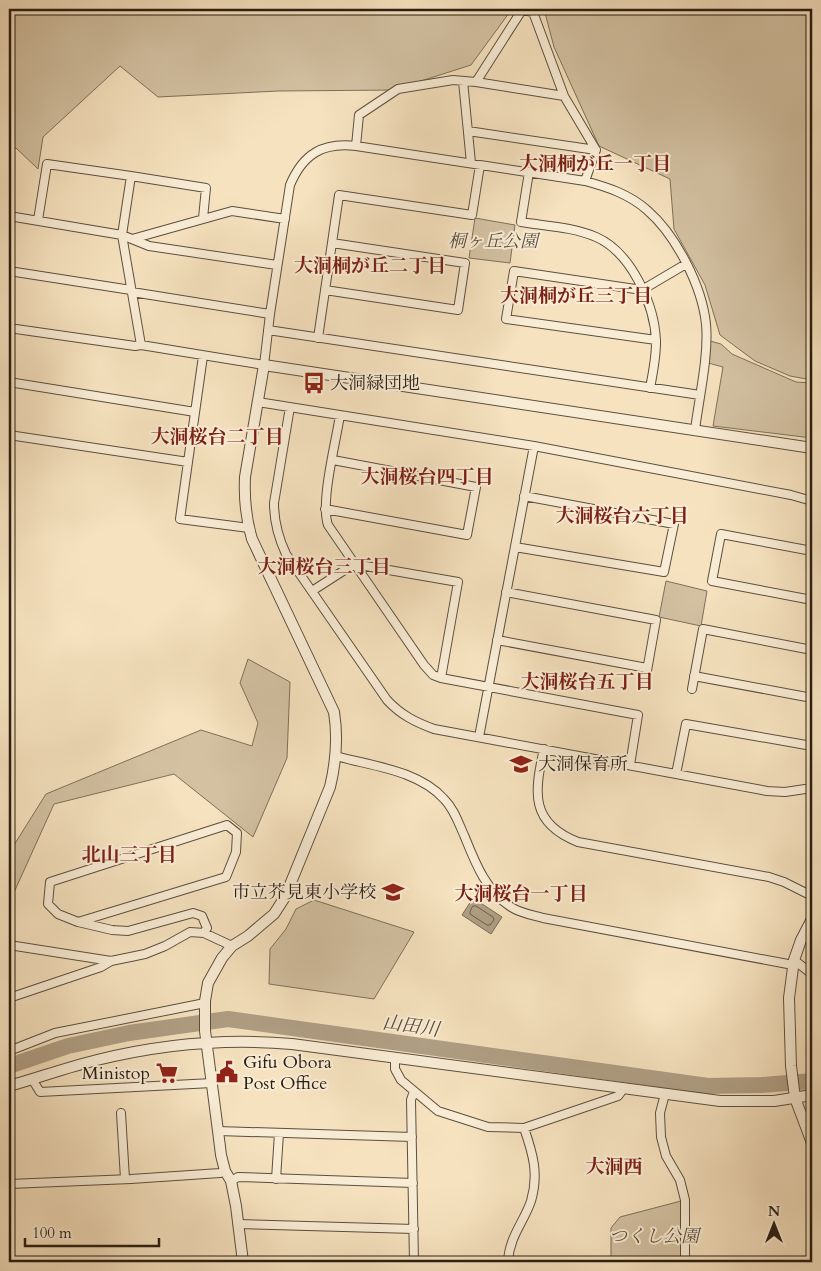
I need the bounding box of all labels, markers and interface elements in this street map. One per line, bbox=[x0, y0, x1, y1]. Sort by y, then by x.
district label: 大洞桐が丘一丁目 bbox=[519, 151, 671, 177]
park label: 桐ヶ丘公園 bbox=[448, 229, 541, 254]
district label: 大洞桐が丘二丁目 bbox=[294, 253, 446, 279]
district label: 大洞桐が丘三丁目 bbox=[500, 283, 652, 309]
bus stop icon: 大洞緑団地 bbox=[301, 370, 327, 396]
place label: 大洞緑団地 bbox=[330, 371, 420, 396]
district label: 大洞桜台二丁目 bbox=[150, 424, 284, 450]
district label: 大洞桜台四丁目 bbox=[360, 464, 494, 490]
district label: 大洞桜台六丁目 bbox=[555, 503, 689, 529]
district label: 大洞桜台三丁目 bbox=[257, 554, 391, 580]
district label: 大洞桜台五丁目 bbox=[520, 669, 654, 695]
school or university icon: 大洞保育所 bbox=[508, 751, 534, 777]
place label: 大洞保育所 bbox=[538, 752, 628, 777]
district label: 北山三丁目 bbox=[81, 842, 177, 868]
school or university icon: 市立芥見東小学校 bbox=[380, 879, 406, 905]
place label: 市立芥見東小学校 bbox=[232, 880, 376, 905]
district label: 大洞桜台一丁目 bbox=[454, 881, 588, 907]
water label: 山田川 bbox=[381, 1009, 443, 1043]
place label: Gifu Obora Post Office bbox=[243, 1050, 332, 1096]
public building icon: Gifu Obora Post Office bbox=[214, 1059, 240, 1085]
supermarket icon: Ministop bbox=[154, 1060, 180, 1086]
place label: Ministop bbox=[82, 1061, 150, 1086]
district label: 大洞西 bbox=[585, 1154, 643, 1180]
north arrow bbox=[748, 1198, 798, 1248]
text: N bbox=[768, 1202, 780, 1221]
scale bar bbox=[25, 1216, 159, 1248]
text: 100 m bbox=[32, 1223, 72, 1243]
park label: つくし公園 bbox=[609, 1224, 702, 1249]

